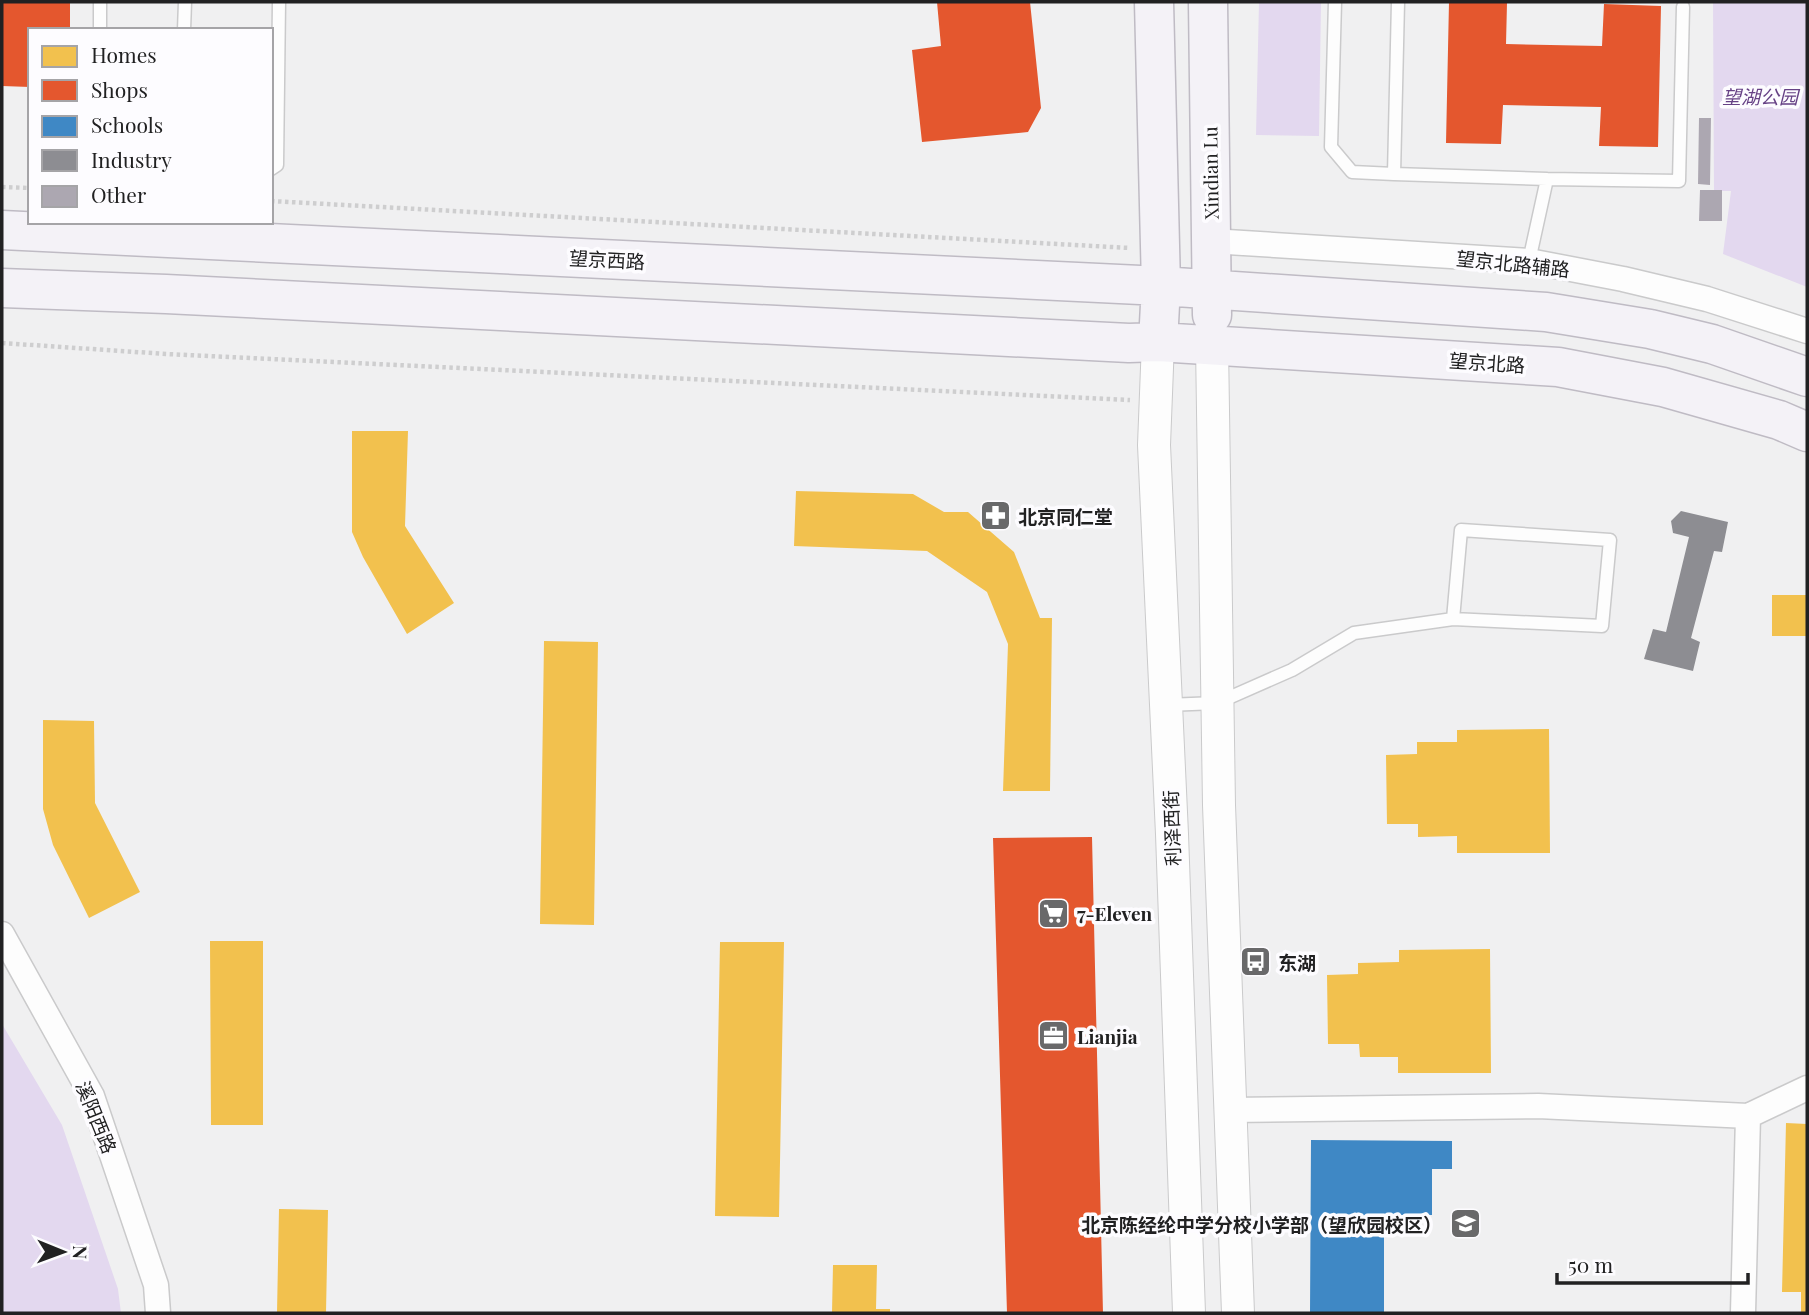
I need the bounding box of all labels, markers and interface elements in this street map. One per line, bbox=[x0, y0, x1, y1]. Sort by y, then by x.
legend bbox=[28, 28, 273, 224]
text: Homes bbox=[91, 40, 157, 68]
text: Shops bbox=[91, 75, 148, 103]
park label: 望湖公园 bbox=[1722, 83, 1801, 109]
text: Schools bbox=[91, 110, 163, 138]
street label: Xindian Lu bbox=[1196, 126, 1224, 220]
text: Industry bbox=[91, 145, 172, 173]
text: Other bbox=[91, 180, 147, 208]
street label: 望京西路 bbox=[568, 244, 646, 274]
street label: 望京北路辅路 bbox=[1455, 244, 1571, 282]
street label: 望京北路 bbox=[1448, 346, 1526, 378]
pharmacy icon: 北京同仁堂 bbox=[978, 499, 1012, 533]
place label: 北京同仁堂 bbox=[1018, 503, 1113, 529]
street label: 利泽西街 bbox=[1157, 790, 1185, 866]
supermarket icon: 7-Eleven bbox=[1037, 896, 1071, 930]
place label: 7-Eleven bbox=[1077, 900, 1152, 926]
bus stop icon: 东湖 bbox=[1238, 945, 1272, 979]
place label: 东湖 bbox=[1278, 949, 1316, 975]
office icon: Lianjia bbox=[1037, 1019, 1071, 1053]
place label: Lianjia bbox=[1077, 1023, 1138, 1049]
street label: 溪阳西路 bbox=[71, 1077, 123, 1157]
school or university icon: 北京陈经纶中学分校小学部（望欣园校区） bbox=[1448, 1207, 1482, 1241]
place label: 北京陈经纶中学分校小学部（望欣园校区） bbox=[1081, 1211, 1442, 1237]
north arrow bbox=[28, 1217, 98, 1287]
scale bar bbox=[1557, 1242, 1748, 1286]
text: N bbox=[68, 1245, 94, 1260]
text: 50 m bbox=[1568, 1250, 1614, 1278]

